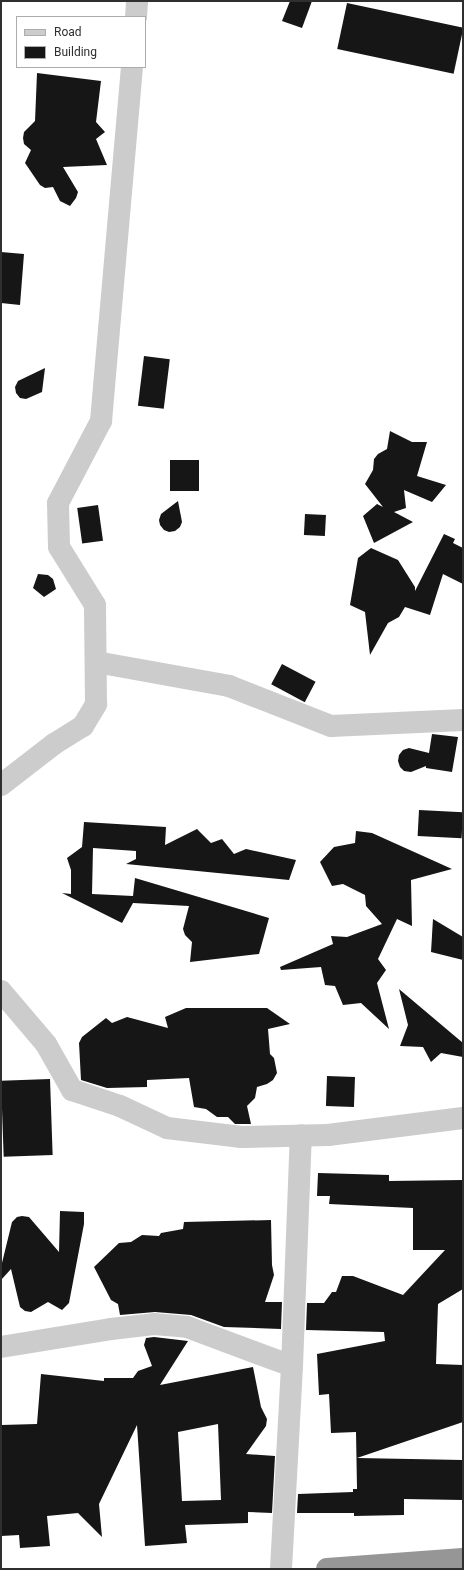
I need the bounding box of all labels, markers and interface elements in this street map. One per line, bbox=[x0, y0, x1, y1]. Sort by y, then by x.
legend bbox=[16, 16, 146, 68]
text: Road bbox=[54, 25, 82, 39]
text: Building bbox=[54, 45, 97, 59]

